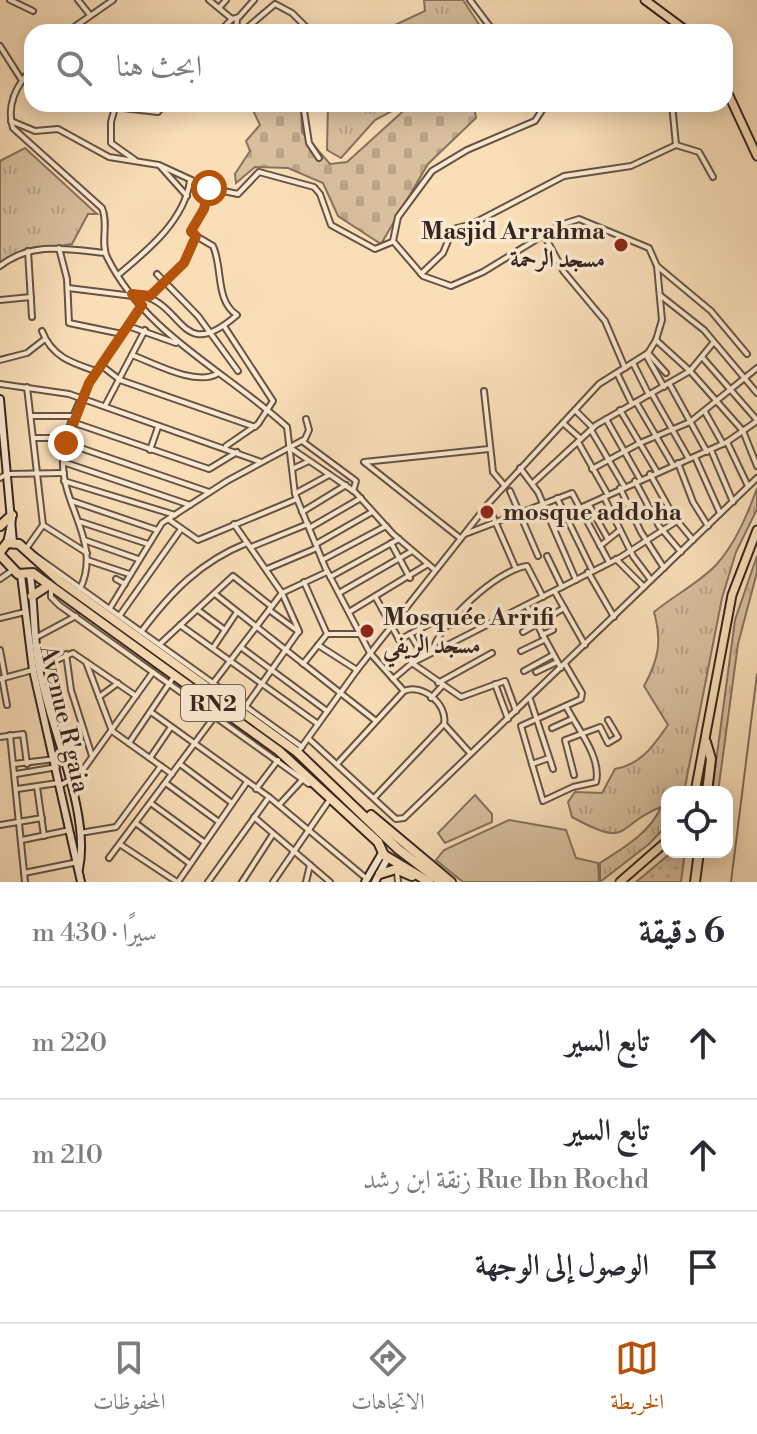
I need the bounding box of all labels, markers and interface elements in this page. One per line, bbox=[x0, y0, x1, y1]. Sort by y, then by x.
search box bbox=[24, 24, 733, 112]
icon: search bbox=[52, 46, 96, 90]
text: ابحث هنا bbox=[116, 48, 202, 86]
route start bbox=[191, 170, 227, 206]
place label: Masjid Arrahma مسجد الرحمة bbox=[421, 217, 606, 275]
marker: Masjid Arrahma مسجد الرحمة bbox=[612, 236, 630, 254]
route end bbox=[48, 425, 84, 461]
place label: mosque addoha bbox=[503, 498, 683, 528]
marker: mosque addoha bbox=[478, 503, 496, 521]
place label: Mosquée Arrifi مسجد الريفي bbox=[382, 603, 555, 668]
marker: Mosquée Arrifi مسجد الريفي bbox=[358, 622, 376, 640]
street label: Avenue R'gaia bbox=[32, 641, 96, 797]
road number: RN2 bbox=[181, 685, 245, 721]
map controls bbox=[661, 786, 733, 858]
button: locate bbox=[661, 786, 733, 858]
text: 6 دقيقة bbox=[639, 911, 725, 953]
text: سيرًا · 430 m bbox=[32, 917, 157, 949]
icon: ahead bbox=[681, 1021, 725, 1065]
text: تابع السير bbox=[566, 1023, 649, 1061]
text: 220 m bbox=[32, 1027, 107, 1059]
text: تابع السير bbox=[566, 1112, 649, 1150]
icon: ahead bbox=[681, 1133, 725, 1177]
text: 210 m bbox=[32, 1139, 103, 1171]
text: Rue Ibn Rochd زنقة ابن رشد bbox=[363, 1164, 649, 1196]
icon: arrive bbox=[681, 1245, 725, 1289]
text: الوصول إلى الوجهة bbox=[475, 1247, 649, 1285]
tab: المحفوظات bbox=[93, 1336, 165, 1423]
tab: الاتجاهات bbox=[351, 1336, 425, 1423]
tab: الخريطة bbox=[611, 1336, 664, 1423]

